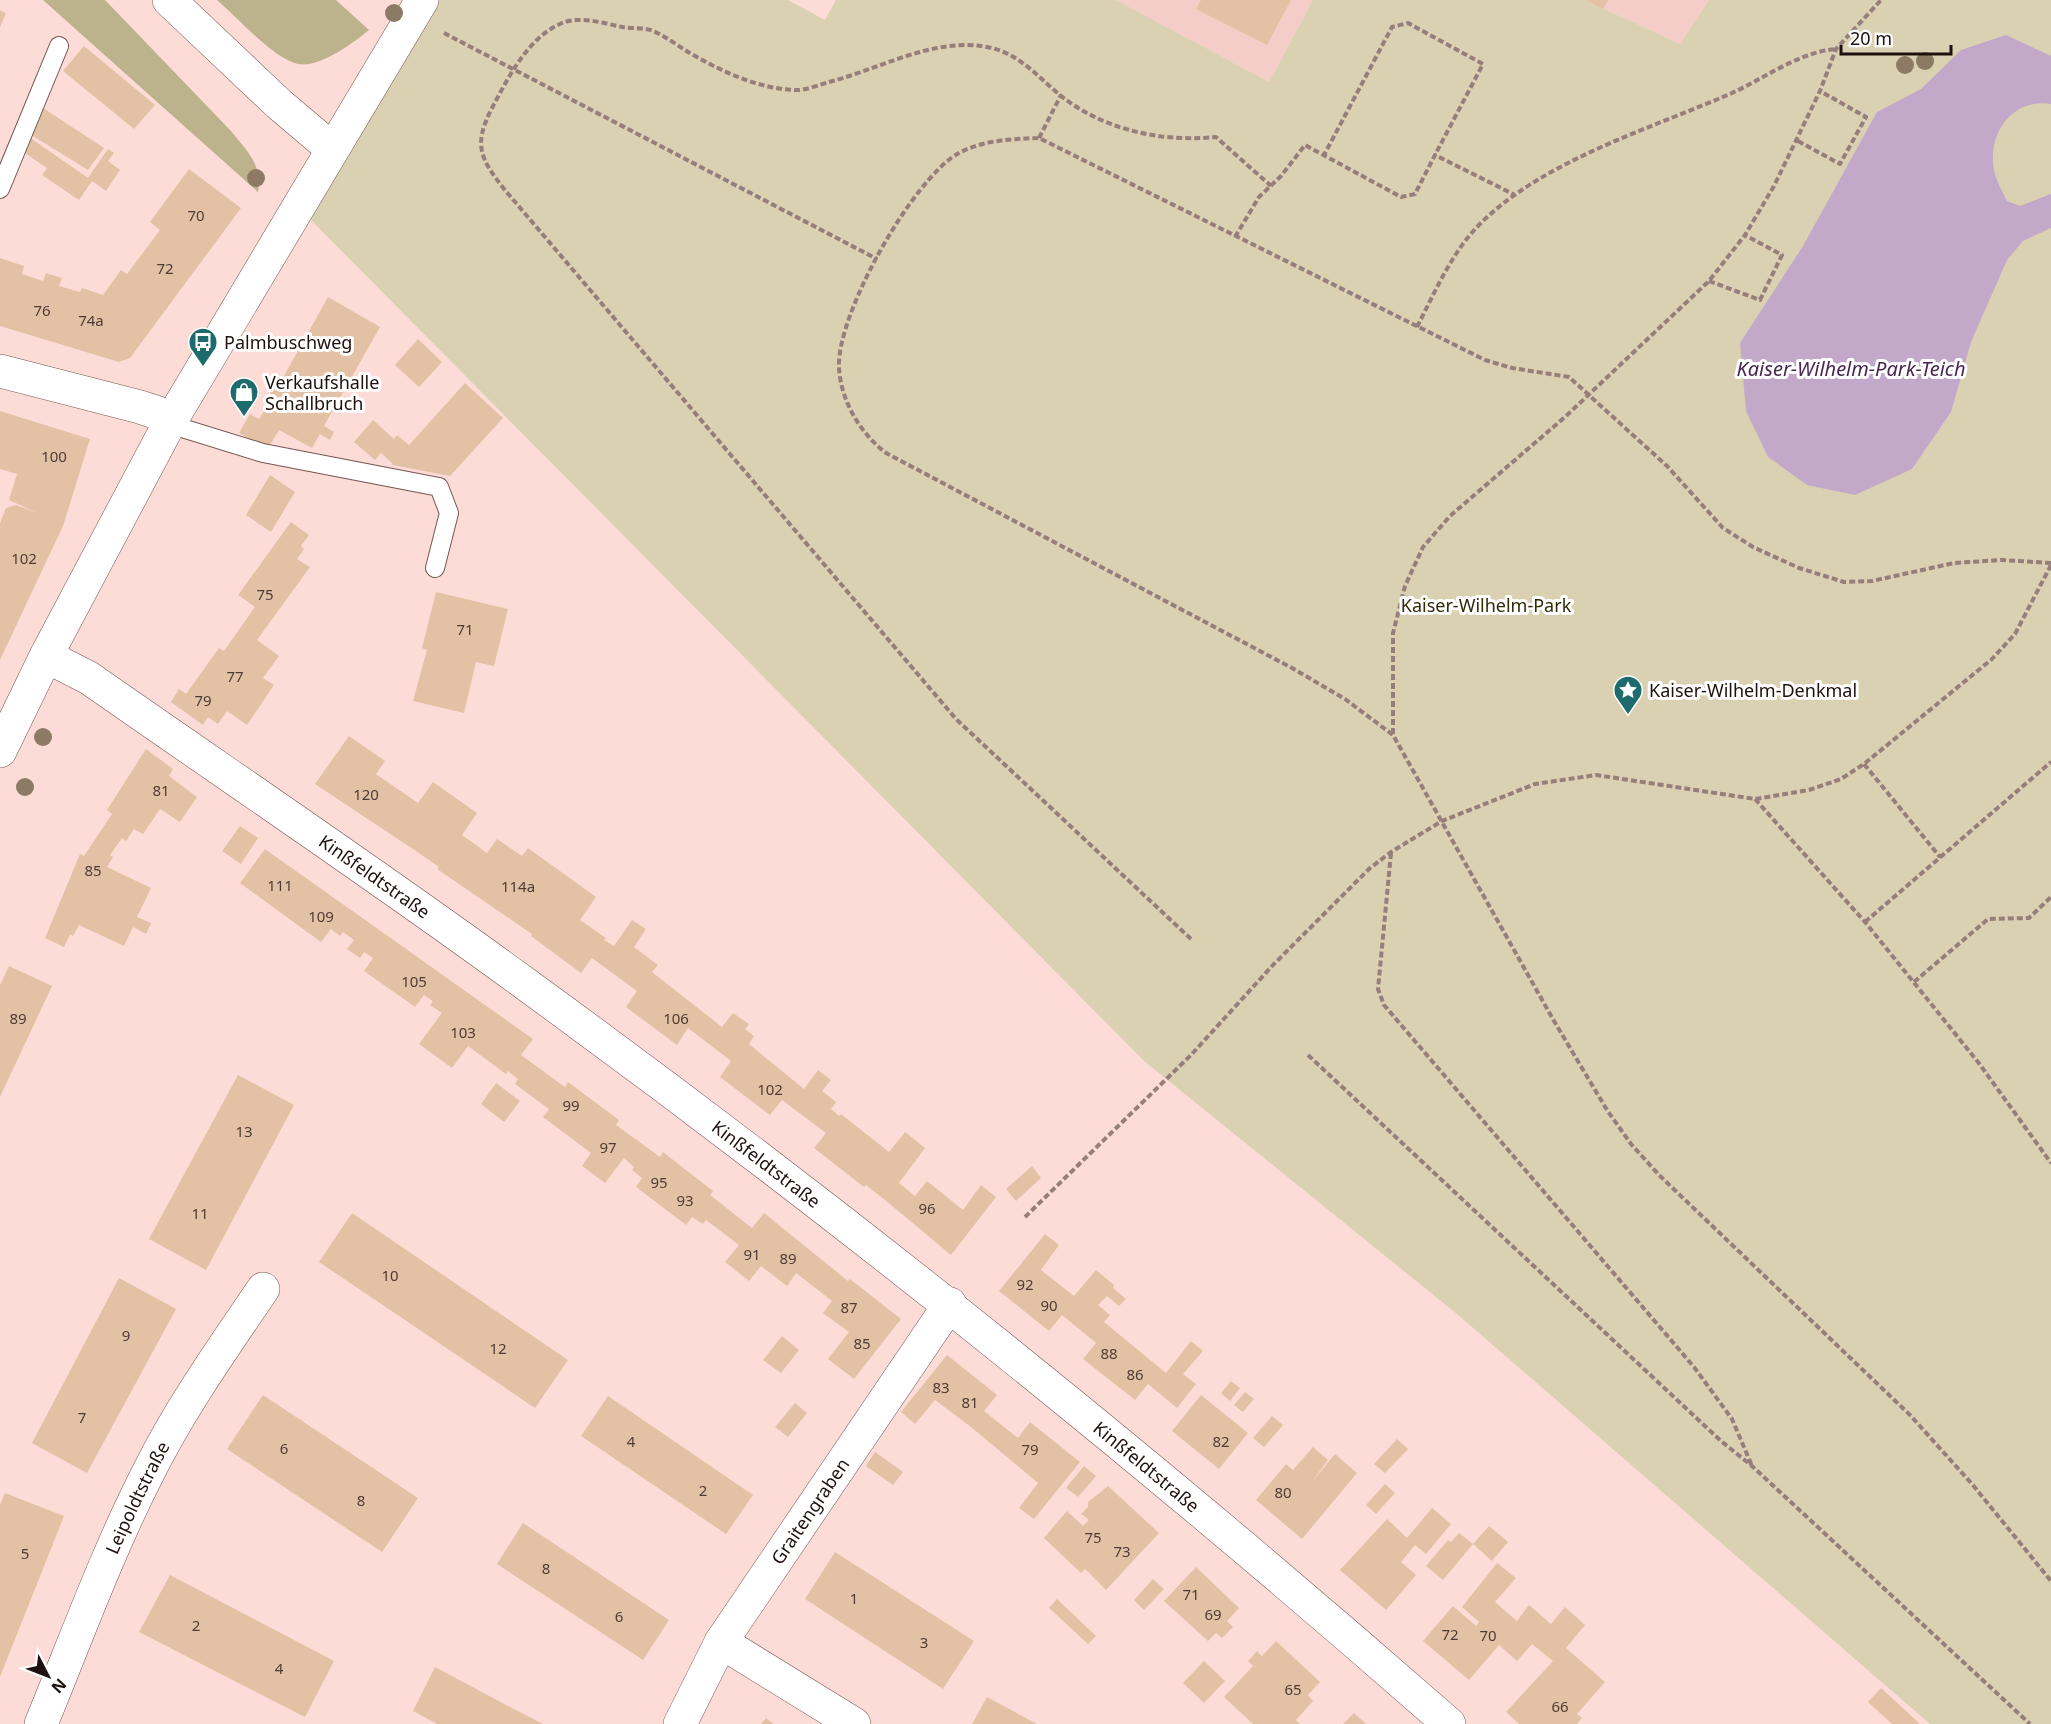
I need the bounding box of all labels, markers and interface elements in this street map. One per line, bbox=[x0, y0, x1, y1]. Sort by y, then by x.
scale bar bbox=[1841, 18, 1950, 56]
text: 20 m bbox=[1850, 26, 1892, 50]
house number: 70 bbox=[187, 205, 205, 225]
house number: 72 bbox=[156, 258, 174, 278]
house number: 76 bbox=[33, 300, 51, 320]
house number: 74a bbox=[78, 310, 104, 330]
bus stop icon: Palmbuschweg bbox=[187, 326, 219, 368]
place label: Palmbuschweg bbox=[224, 330, 352, 354]
water label: Kaiser-Wilhelm-Park-Teich bbox=[1737, 355, 1965, 382]
place label: Verkaufshalle Schallbruch bbox=[265, 370, 379, 415]
shop icon: Verkaufshalle Schallbruch bbox=[228, 376, 260, 418]
house number: 100 bbox=[41, 446, 67, 466]
house number: 102 bbox=[11, 548, 37, 568]
house number: 75 bbox=[256, 584, 274, 604]
park label: Kaiser-Wilhelm-Park bbox=[1401, 593, 1572, 617]
house number: 71 bbox=[456, 619, 474, 639]
house number: 77 bbox=[226, 666, 244, 686]
place icon: Kaiser-Wilhelm-Denkmal bbox=[1612, 674, 1644, 716]
place label: Kaiser-Wilhelm-Denkmal bbox=[1649, 678, 1857, 702]
house number: 79 bbox=[194, 690, 212, 710]
house number: 81 bbox=[152, 780, 170, 800]
house number: 120 bbox=[353, 784, 379, 804]
street label: Kinßfeldtstraße bbox=[314, 829, 435, 924]
house number: 85 bbox=[84, 860, 102, 880]
house number: 111 bbox=[267, 875, 293, 895]
house number: 114a bbox=[501, 876, 535, 896]
house number: 109 bbox=[308, 906, 334, 926]
house number: 105 bbox=[401, 971, 427, 991]
house number: 89 bbox=[9, 1008, 27, 1028]
house number: 106 bbox=[663, 1008, 689, 1028]
house number: 103 bbox=[450, 1022, 476, 1042]
house number: 102 bbox=[757, 1079, 783, 1099]
house number: 99 bbox=[562, 1095, 580, 1115]
street label: Kinßfeldtstraße bbox=[707, 1115, 826, 1213]
house number: 13 bbox=[235, 1121, 253, 1141]
house number: 97 bbox=[599, 1137, 617, 1157]
house number: 95 bbox=[650, 1172, 668, 1192]
house number: 93 bbox=[676, 1190, 694, 1210]
house number: 96 bbox=[918, 1198, 936, 1218]
house number: 11 bbox=[191, 1203, 209, 1223]
house number: 91 bbox=[743, 1244, 761, 1264]
house number: 89 bbox=[779, 1248, 797, 1268]
house number: 10 bbox=[381, 1265, 399, 1285]
house number: 92 bbox=[1016, 1274, 1034, 1294]
house number: 90 bbox=[1040, 1295, 1058, 1315]
house number: 87 bbox=[840, 1297, 858, 1317]
house number: 9 bbox=[122, 1325, 130, 1345]
house number: 85 bbox=[853, 1333, 871, 1353]
house number: 12 bbox=[489, 1338, 507, 1358]
house number: 88 bbox=[1100, 1343, 1118, 1363]
house number: 86 bbox=[1126, 1364, 1144, 1384]
house number: 83 bbox=[932, 1377, 950, 1397]
house number: 81 bbox=[961, 1392, 979, 1412]
house number: 7 bbox=[78, 1407, 86, 1427]
street label: Kinßfeldtstraße bbox=[1089, 1415, 1205, 1517]
house number: 4 bbox=[627, 1431, 636, 1451]
house number: 82 bbox=[1212, 1431, 1230, 1451]
street label: Leipoldtstraße bbox=[100, 1437, 174, 1558]
house number: 6 bbox=[280, 1438, 288, 1458]
house number: 79 bbox=[1021, 1439, 1039, 1459]
street label: Graitengraben bbox=[765, 1453, 854, 1569]
house number: 2 bbox=[699, 1480, 707, 1500]
house number: 80 bbox=[1274, 1482, 1292, 1502]
house number: 8 bbox=[357, 1490, 365, 1510]
house number: 75 bbox=[1084, 1527, 1102, 1547]
house number: 73 bbox=[1113, 1541, 1131, 1561]
house number: 5 bbox=[21, 1543, 29, 1563]
house number: 8 bbox=[542, 1558, 550, 1578]
house number: 71 bbox=[1182, 1584, 1200, 1604]
house number: 1 bbox=[850, 1588, 858, 1608]
house number: 69 bbox=[1204, 1604, 1222, 1624]
house number: 6 bbox=[615, 1606, 623, 1626]
house number: 2 bbox=[192, 1615, 200, 1635]
house number: 72 bbox=[1441, 1624, 1459, 1644]
house number: 70 bbox=[1479, 1625, 1497, 1645]
house number: 3 bbox=[920, 1632, 928, 1652]
north arrow bbox=[18, 1646, 78, 1706]
house number: 4 bbox=[275, 1658, 284, 1678]
text: N bbox=[47, 1674, 72, 1698]
house number: 65 bbox=[1284, 1679, 1302, 1699]
house number: 66 bbox=[1551, 1696, 1569, 1716]

